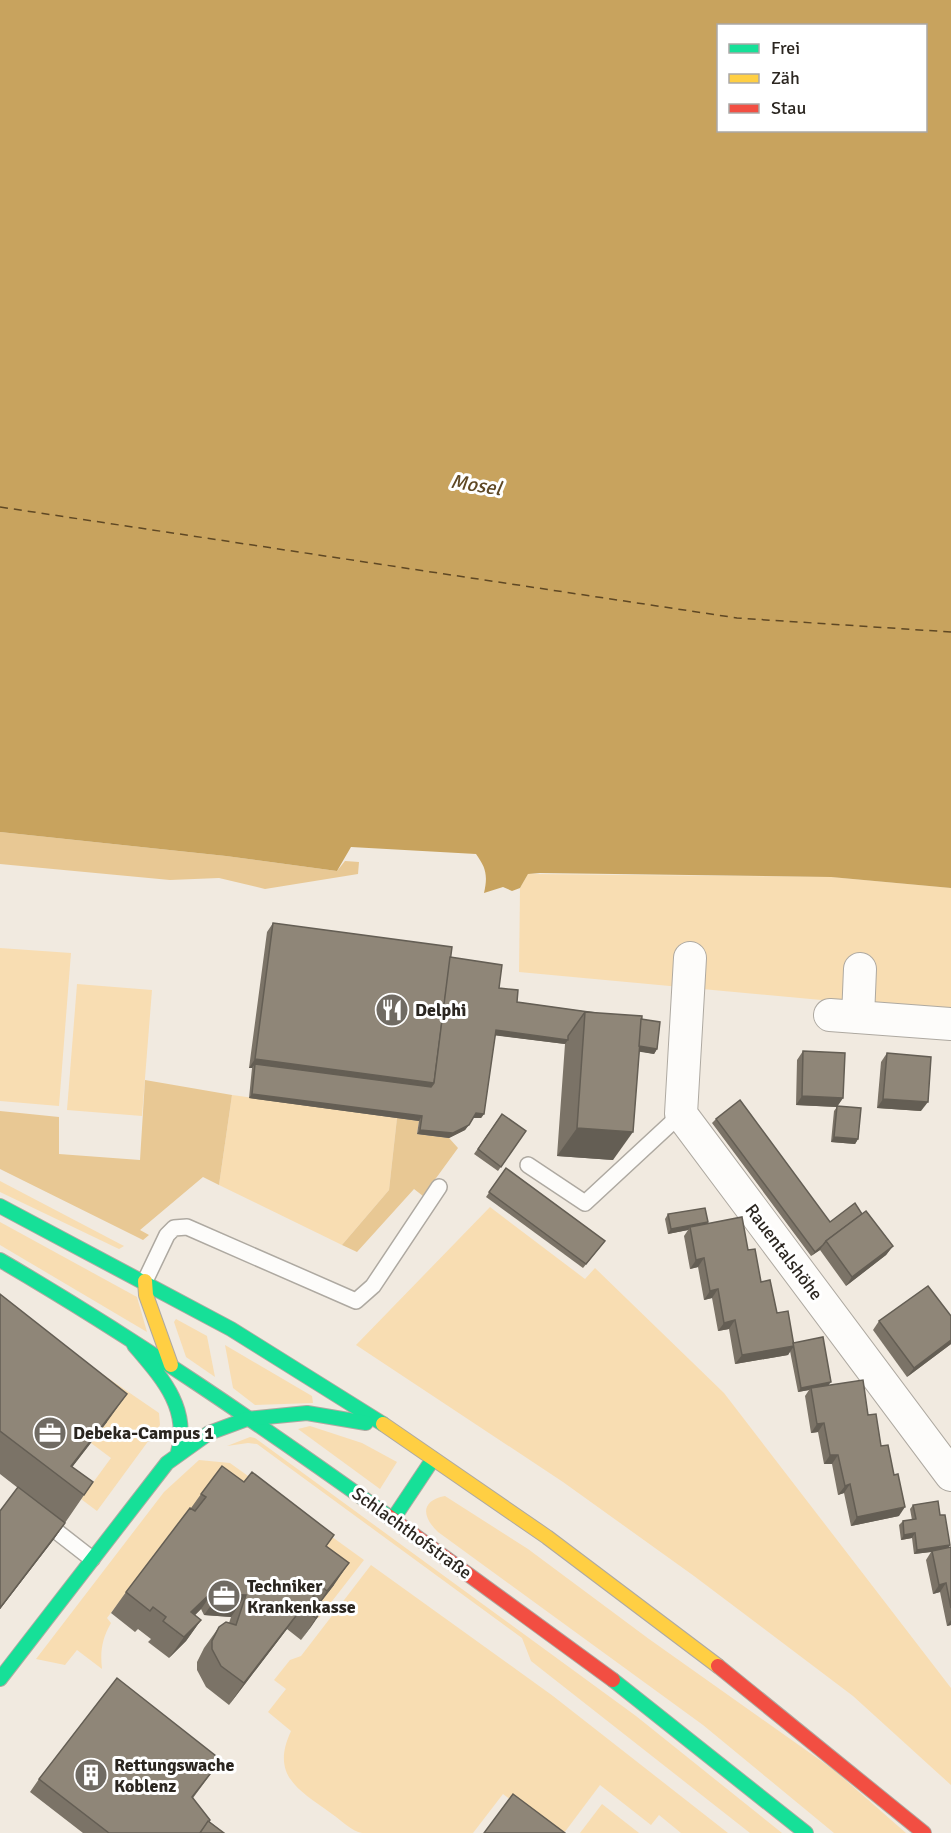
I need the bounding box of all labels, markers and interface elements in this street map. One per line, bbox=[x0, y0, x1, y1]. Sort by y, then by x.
legend bbox=[717, 24, 927, 132]
text: Frei bbox=[771, 37, 800, 59]
text: Zäh bbox=[771, 67, 800, 89]
text: Stau bbox=[771, 97, 806, 119]
water label: Mosel bbox=[449, 469, 505, 502]
restaurant icon: Delphi bbox=[374, 992, 410, 1028]
place label: Delphi bbox=[415, 999, 466, 1021]
street label: Rauentalshöhe bbox=[741, 1199, 827, 1305]
office icon: Debeka-Campus 1 bbox=[32, 1415, 68, 1451]
place label: Debeka-Campus 1 bbox=[73, 1422, 214, 1444]
street label: Schlachthofstraße bbox=[348, 1482, 476, 1584]
place label: Techniker Krankenkasse bbox=[247, 1575, 356, 1618]
office icon: Techniker Krankenkasse bbox=[206, 1578, 242, 1614]
place label: Rettungswache Koblenz bbox=[114, 1754, 235, 1797]
building icon: Rettungswache Koblenz bbox=[73, 1757, 109, 1793]

